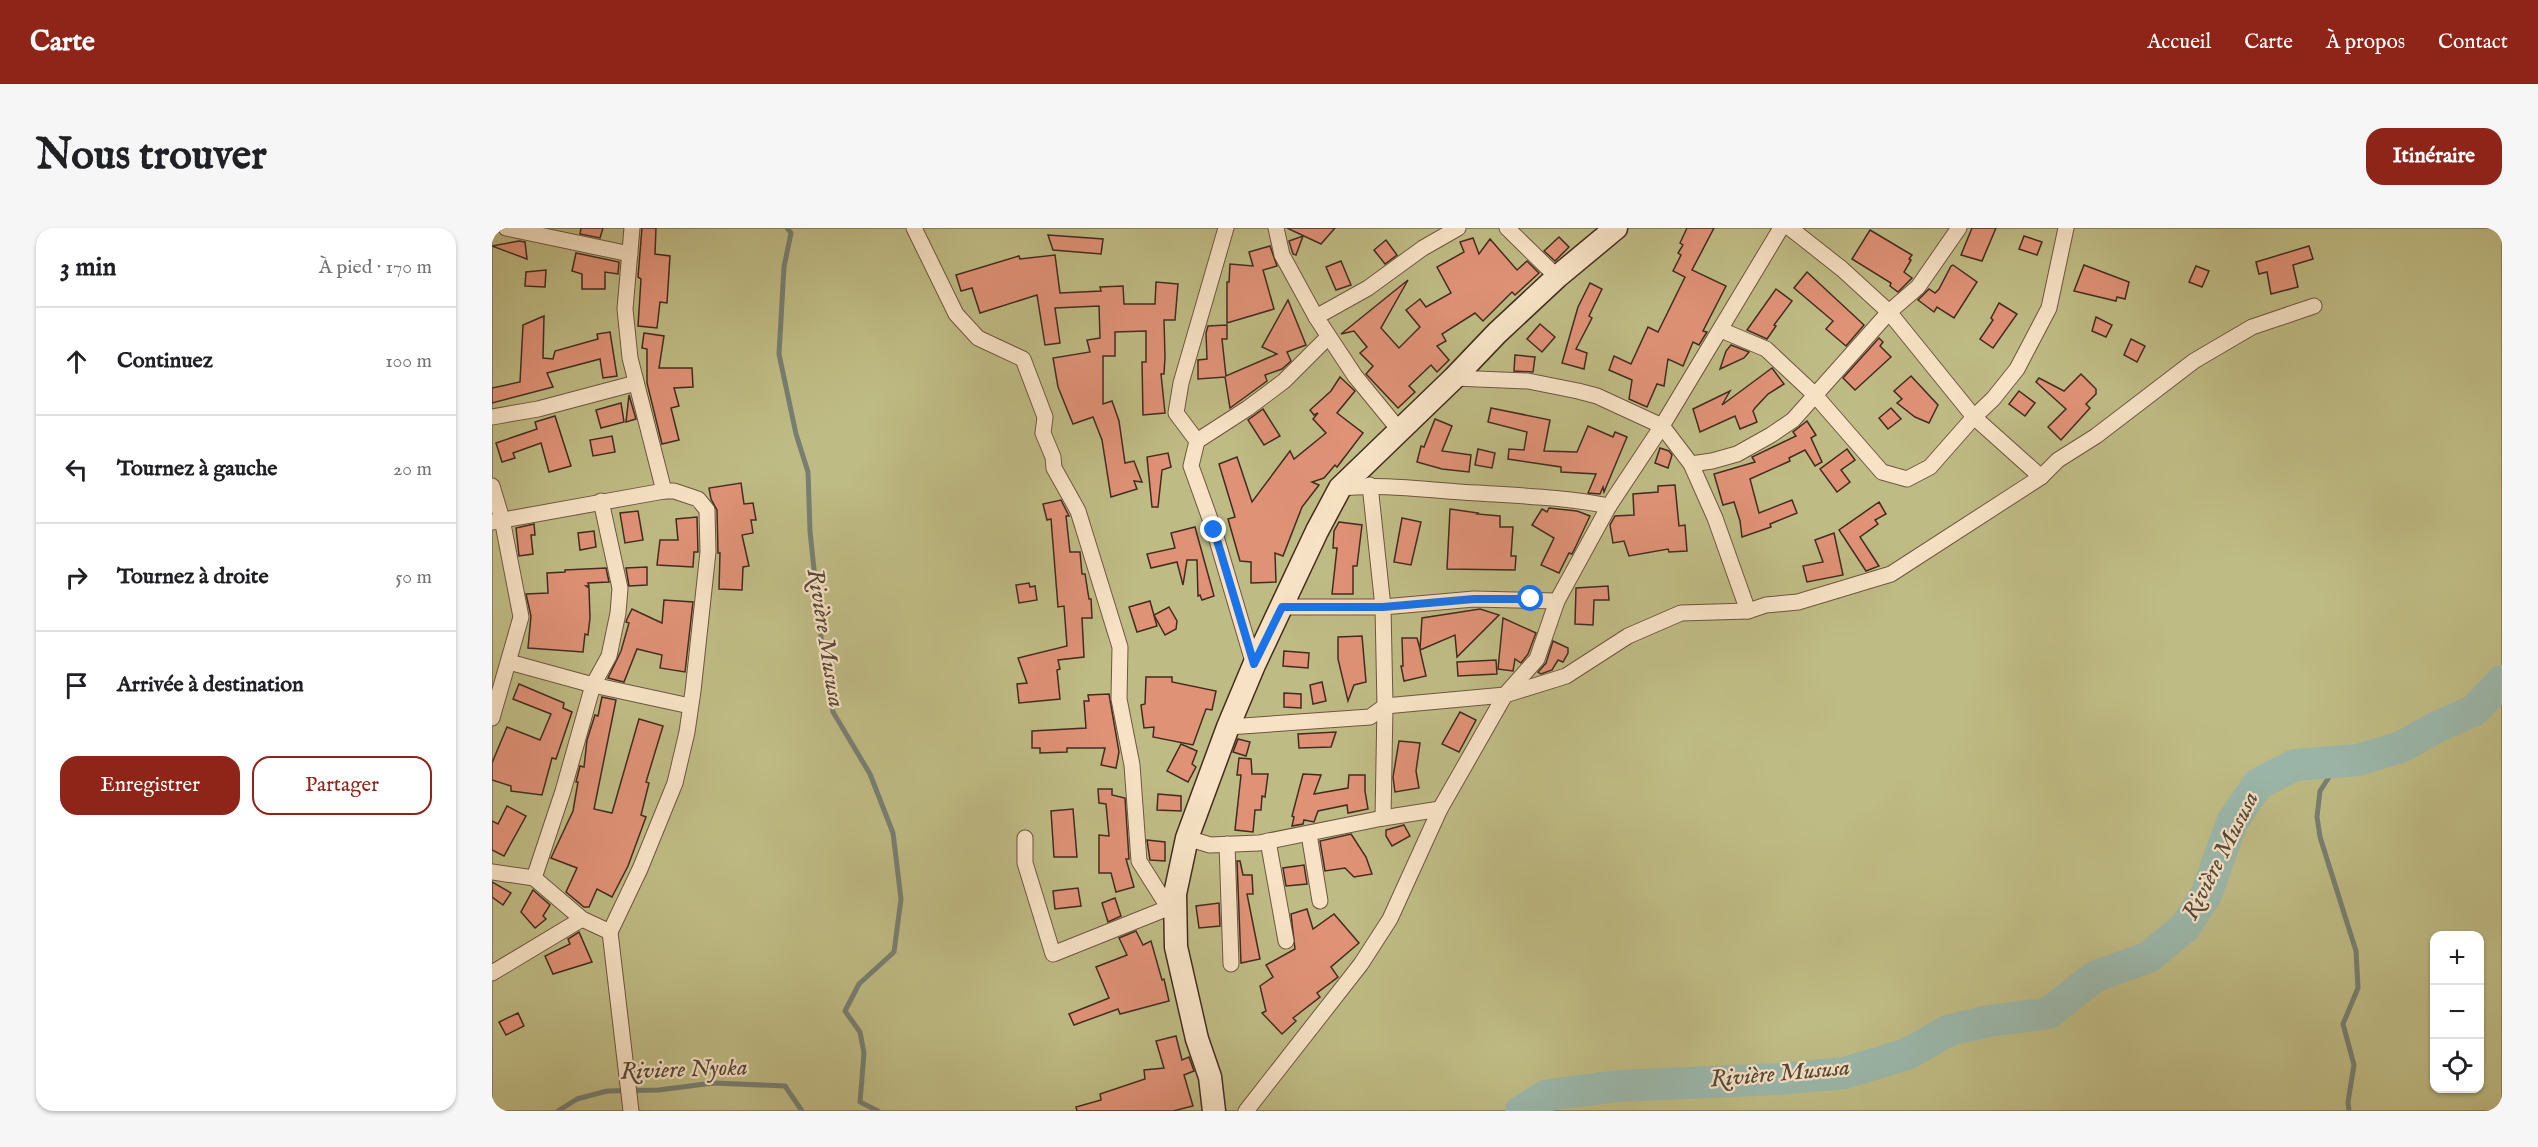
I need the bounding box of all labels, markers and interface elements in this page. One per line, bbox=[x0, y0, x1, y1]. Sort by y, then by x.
text: Carte bbox=[30, 25, 95, 60]
text: Accueil bbox=[2147, 29, 2211, 56]
text: Carte bbox=[2244, 29, 2293, 56]
text: À propos bbox=[2326, 29, 2405, 56]
text: Contact bbox=[2438, 29, 2508, 56]
button: Itinéraire bbox=[2366, 128, 2502, 185]
text: Nous trouver bbox=[36, 130, 267, 183]
text: 3 min bbox=[60, 251, 116, 284]
text: À pied · 170 m bbox=[319, 255, 432, 280]
icon: ahead bbox=[60, 345, 93, 378]
text: Continuez bbox=[117, 347, 213, 375]
text: 100 m bbox=[385, 349, 432, 374]
icon: left bbox=[60, 453, 93, 486]
text: Tournez à gauche bbox=[117, 455, 277, 483]
text: 20 m bbox=[393, 457, 432, 482]
route end bbox=[1200, 516, 1226, 542]
icon: right bbox=[60, 561, 93, 594]
text: Tournez à droite bbox=[117, 563, 268, 591]
text: 50 m bbox=[395, 565, 432, 590]
water label: Rivière Mususa bbox=[799, 566, 851, 710]
route start bbox=[1517, 585, 1543, 611]
icon: arrive bbox=[60, 669, 93, 702]
text: Arrivée à destination bbox=[117, 671, 304, 699]
button: Enregistrer bbox=[60, 756, 240, 815]
button: Partager bbox=[252, 756, 432, 815]
water label: Rivière Mususa bbox=[2175, 786, 2267, 926]
map controls bbox=[2430, 931, 2484, 1093]
button: + bbox=[2430, 931, 2484, 985]
button: − bbox=[2430, 985, 2484, 1039]
button: locate bbox=[2430, 1039, 2484, 1093]
water label: Riviere Nyoka bbox=[620, 1052, 748, 1088]
water label: Rivière Mususa bbox=[1709, 1052, 1851, 1096]

